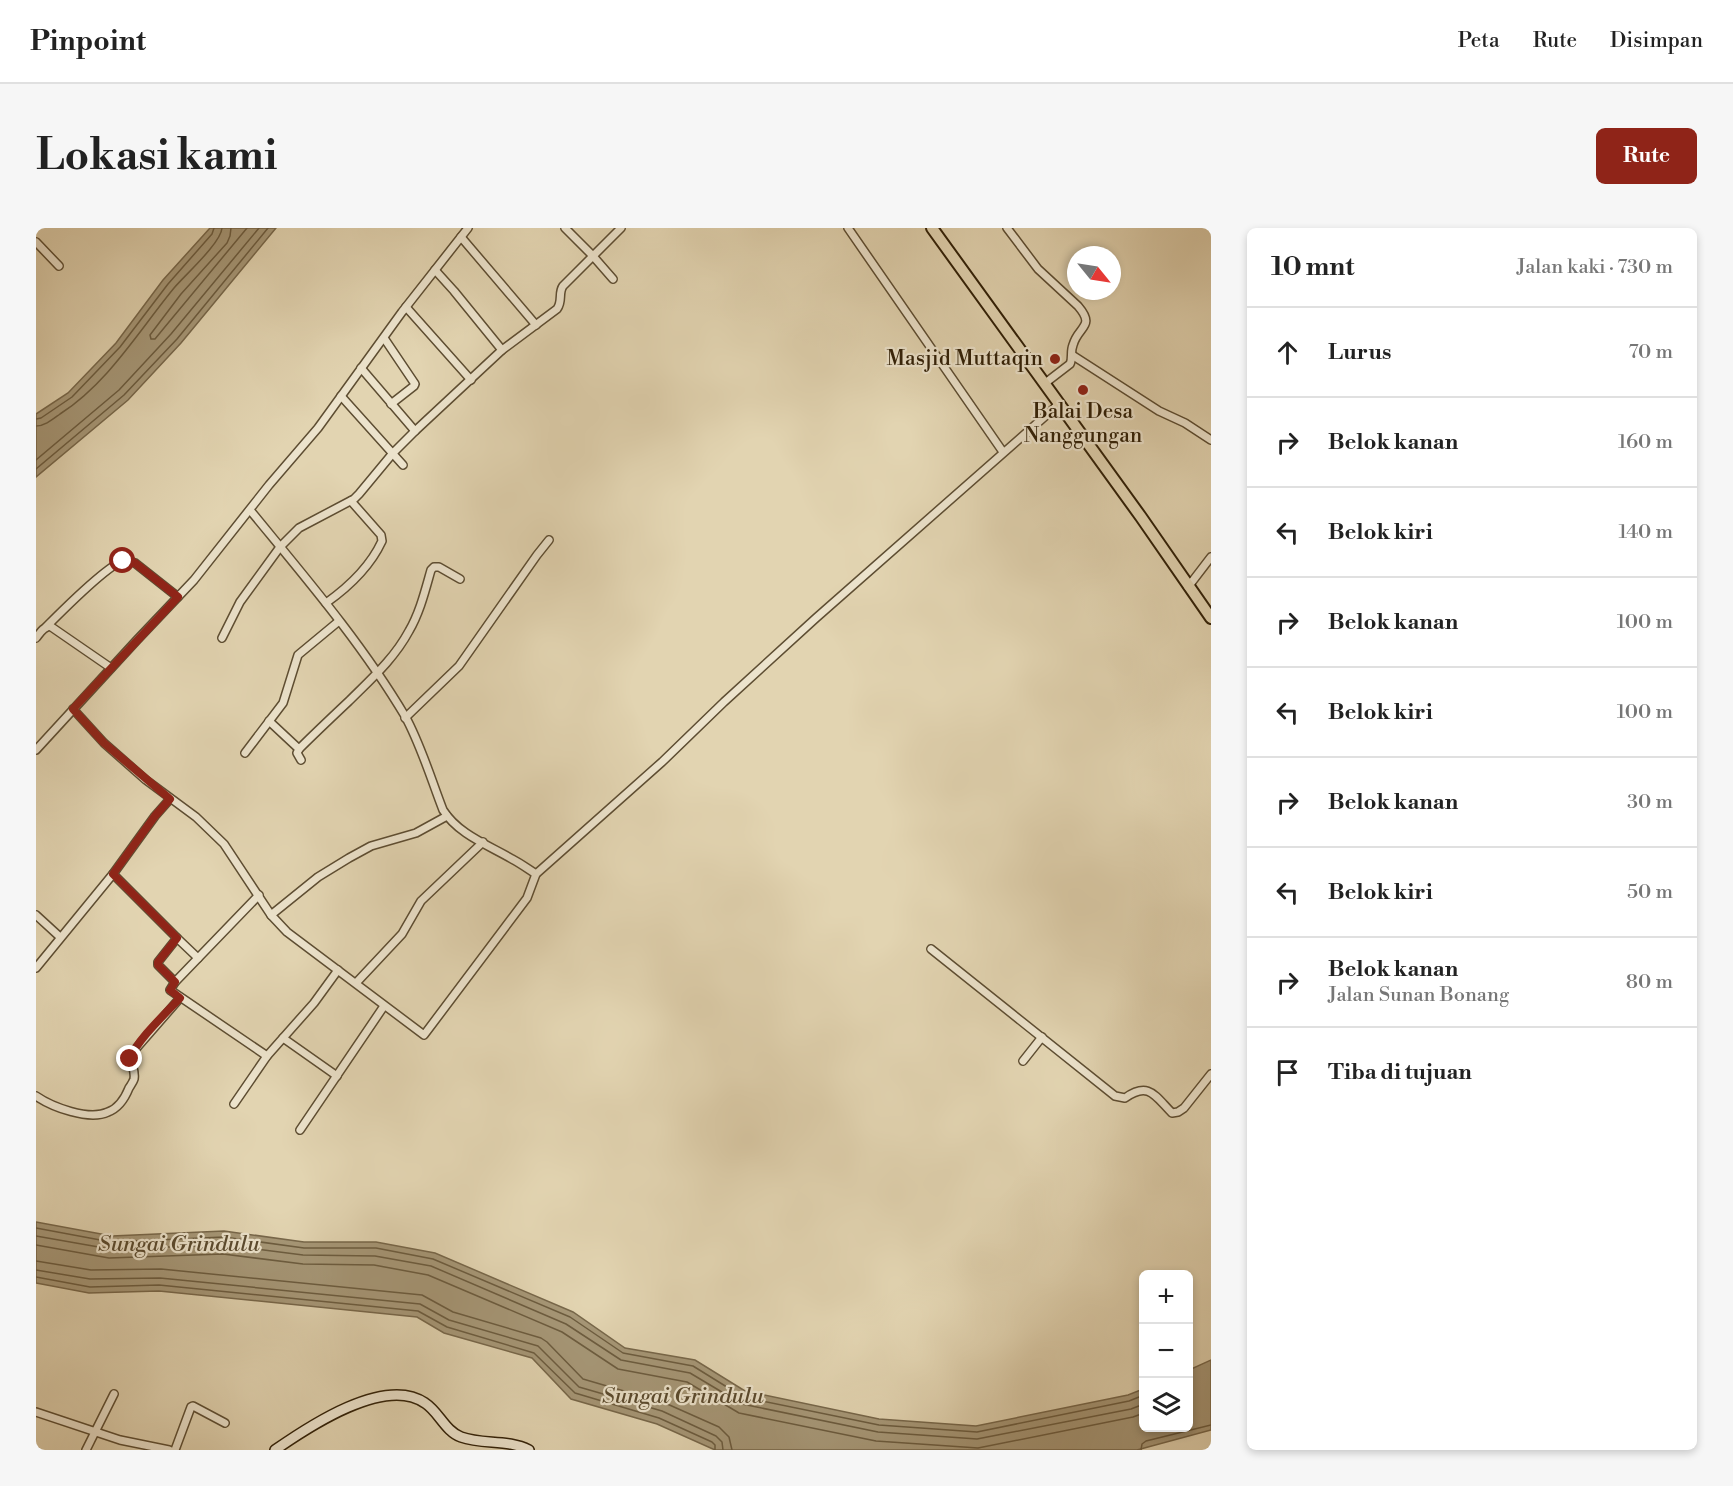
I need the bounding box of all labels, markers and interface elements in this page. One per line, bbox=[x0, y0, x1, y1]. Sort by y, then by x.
text: Pinpoint bbox=[30, 24, 146, 59]
text: Peta bbox=[1458, 28, 1500, 54]
text: Rute bbox=[1533, 28, 1577, 54]
text: Disimpan bbox=[1610, 28, 1703, 54]
button: Rute bbox=[1596, 128, 1697, 184]
text: Lokasi kami bbox=[36, 130, 277, 183]
north arrow bbox=[1067, 246, 1121, 300]
text: 10 mnt bbox=[1271, 251, 1355, 283]
text: Jalan kaki · 730 m bbox=[1517, 255, 1673, 280]
icon: ahead bbox=[1271, 336, 1304, 369]
text: Lurus bbox=[1328, 339, 1391, 366]
text: 70 m bbox=[1629, 340, 1673, 365]
place label: Masjid Muttaqin bbox=[887, 346, 1043, 372]
marker: Masjid Muttaqin bbox=[1048, 352, 1062, 366]
marker: Balai Desa Nanggungan bbox=[1076, 383, 1090, 397]
place label: Balai Desa Nanggungan bbox=[1024, 399, 1143, 449]
icon: right bbox=[1271, 426, 1304, 459]
text: Belok kanan bbox=[1328, 429, 1458, 456]
text: 160 m bbox=[1618, 430, 1673, 455]
icon: left bbox=[1271, 516, 1304, 549]
text: Belok kiri bbox=[1328, 519, 1433, 546]
text: 140 m bbox=[1618, 520, 1673, 545]
route start bbox=[109, 547, 135, 573]
icon: right bbox=[1271, 606, 1304, 639]
text: Belok kanan bbox=[1328, 609, 1458, 636]
text: 100 m bbox=[1617, 610, 1673, 635]
icon: left bbox=[1271, 696, 1304, 729]
text: Belok kiri bbox=[1328, 699, 1433, 726]
text: 100 m bbox=[1617, 700, 1673, 725]
icon: right bbox=[1271, 786, 1304, 819]
text: Belok kanan bbox=[1328, 789, 1458, 816]
text: 30 m bbox=[1627, 790, 1673, 815]
icon: left bbox=[1271, 876, 1304, 909]
text: Belok kiri bbox=[1328, 879, 1433, 906]
text: 50 m bbox=[1627, 880, 1673, 905]
text: Belok kanan bbox=[1328, 956, 1458, 983]
icon: right bbox=[1271, 966, 1304, 999]
text: 80 m bbox=[1626, 970, 1673, 995]
text: Jalan Sunan Bonang bbox=[1328, 983, 1509, 1008]
route end bbox=[116, 1045, 142, 1071]
icon: arrive bbox=[1271, 1056, 1304, 1089]
text: Tiba di tujuan bbox=[1328, 1059, 1472, 1086]
water label: Sungai Grindulu bbox=[98, 1231, 260, 1258]
map controls bbox=[1139, 1270, 1193, 1432]
button: + bbox=[1139, 1270, 1193, 1324]
button: − bbox=[1139, 1324, 1193, 1378]
button: layers bbox=[1139, 1378, 1193, 1432]
water label: Sungai Grindulu bbox=[602, 1383, 764, 1410]

